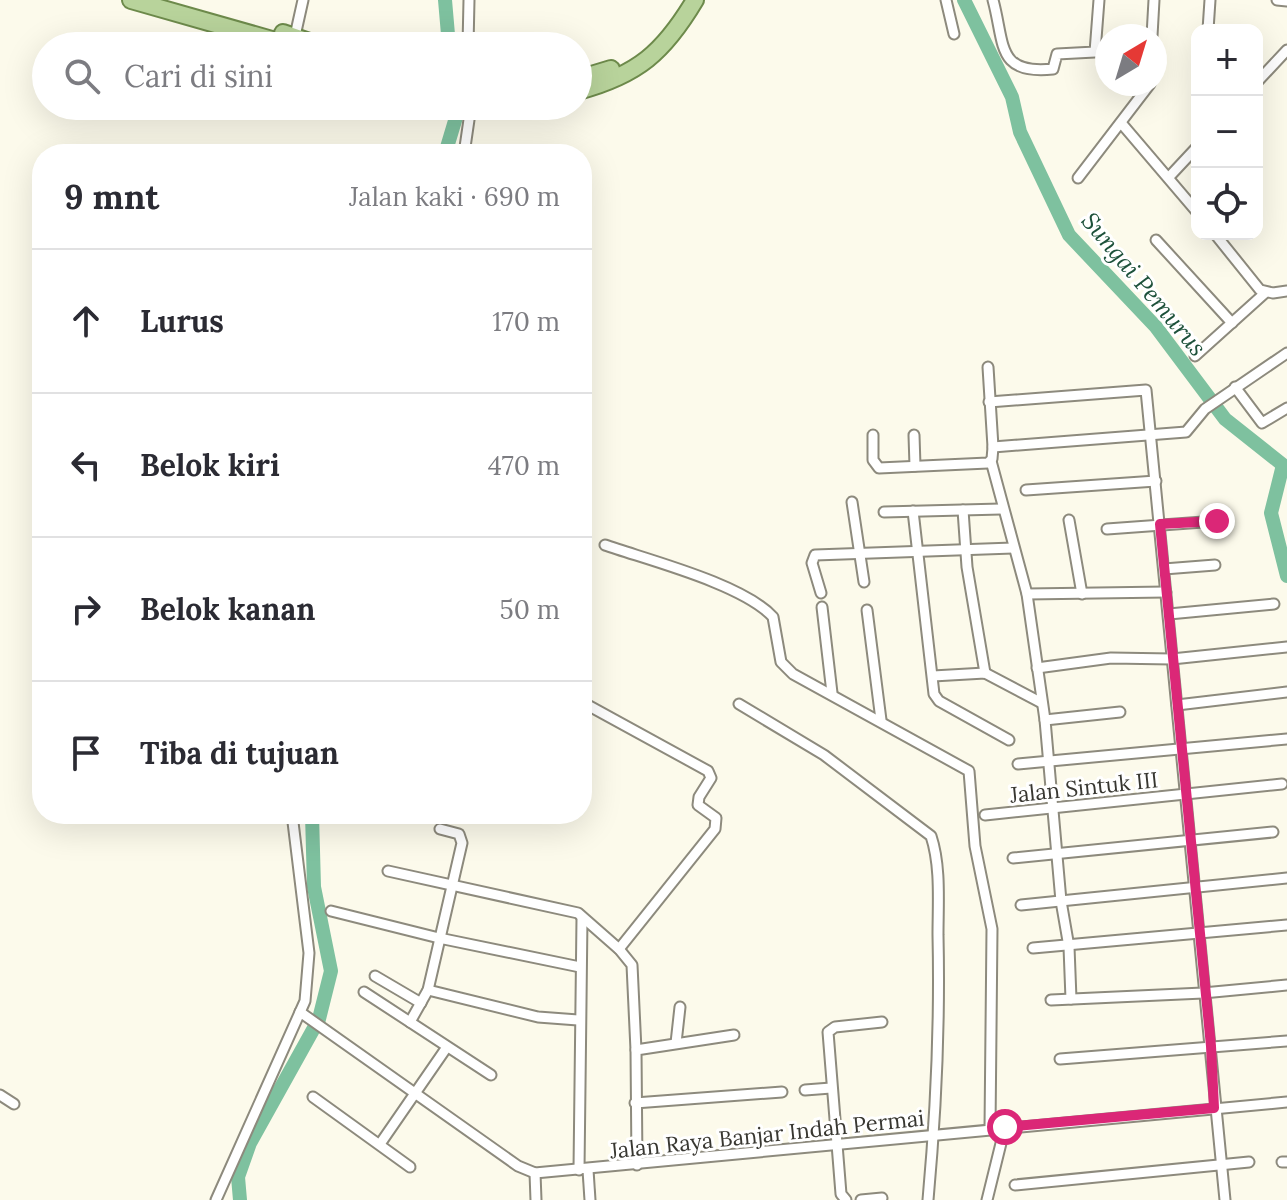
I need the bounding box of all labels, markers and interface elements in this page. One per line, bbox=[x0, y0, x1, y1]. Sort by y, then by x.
north arrow bbox=[1095, 24, 1167, 96]
map controls bbox=[1191, 24, 1263, 240]
button: + bbox=[1191, 24, 1263, 96]
search box bbox=[32, 32, 592, 120]
icon: search bbox=[60, 54, 104, 98]
text: Cari di sini bbox=[124, 57, 273, 95]
button: − bbox=[1191, 96, 1263, 168]
button: locate bbox=[1191, 168, 1263, 240]
text: 9 mnt bbox=[64, 175, 159, 218]
text: Jalan kaki · 690 m bbox=[349, 180, 560, 213]
water label: Sungai Pemurus bbox=[1075, 206, 1213, 362]
icon: ahead bbox=[64, 299, 108, 343]
text: Lurus bbox=[140, 302, 224, 340]
text: 170 m bbox=[492, 305, 560, 338]
icon: left bbox=[64, 443, 108, 487]
text: Belok kiri bbox=[140, 446, 280, 484]
text: 470 m bbox=[488, 449, 560, 482]
route end bbox=[1199, 503, 1235, 539]
icon: right bbox=[64, 587, 108, 631]
text: Belok kanan bbox=[140, 590, 315, 628]
text: 50 m bbox=[500, 593, 560, 626]
icon: arrive bbox=[64, 731, 108, 775]
text: Tiba di tujuan bbox=[140, 734, 339, 772]
street label: Jalan Sintuk III bbox=[1008, 765, 1159, 809]
street label: Jalan Raya Banjar Indah Permai bbox=[607, 1104, 926, 1165]
route start bbox=[987, 1109, 1023, 1145]

